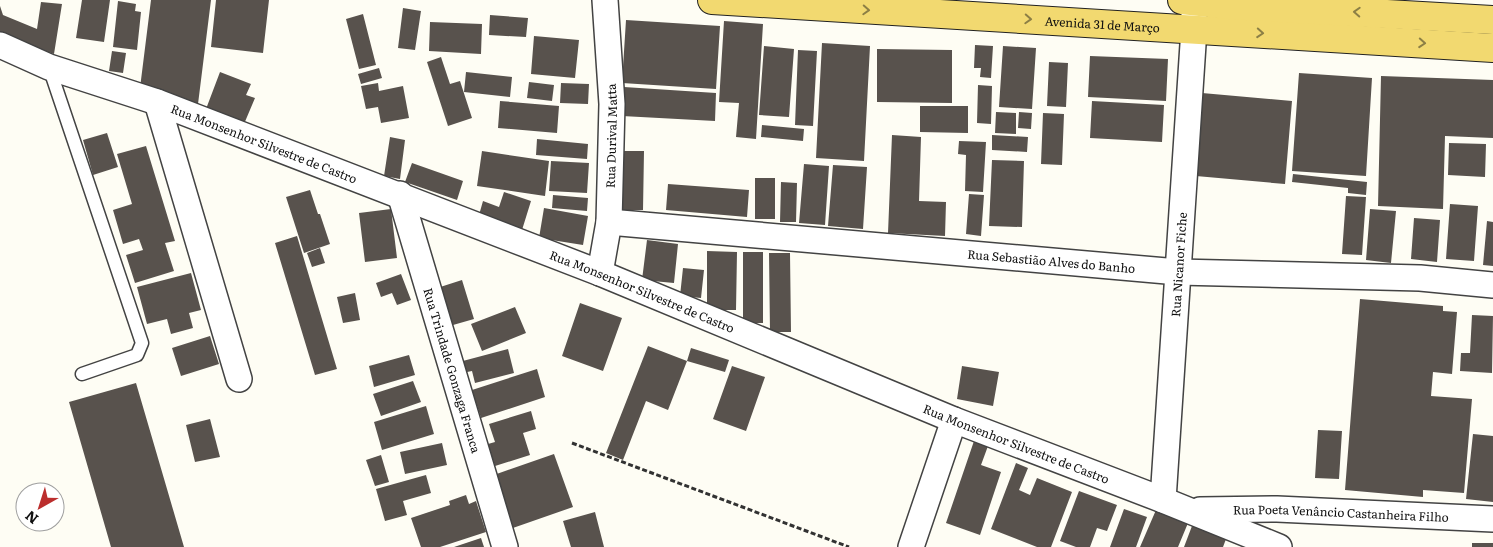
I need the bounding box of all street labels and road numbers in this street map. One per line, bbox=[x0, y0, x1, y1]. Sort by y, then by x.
street label: Avenida 31 de Março bbox=[1044, 11, 1160, 37]
street label: Rua Durival Matta bbox=[601, 82, 621, 188]
street label: Rua Monsenhor Silvestre de Castro bbox=[168, 99, 360, 187]
street label: Rua Nicanor Fiche bbox=[1166, 212, 1191, 317]
street label: Rua Monsenhor Silvestre de Castro bbox=[547, 245, 737, 337]
street label: Rua Sebastião Alves do Banho bbox=[967, 245, 1136, 277]
street label: Rua Trindade Gonzaga Franca bbox=[419, 286, 486, 456]
street label: Rua Monsenhor Silvestre de Castro bbox=[920, 399, 1112, 488]
street label: Rua Poeta Venâncio Castanheira Filho bbox=[1233, 500, 1449, 526]

